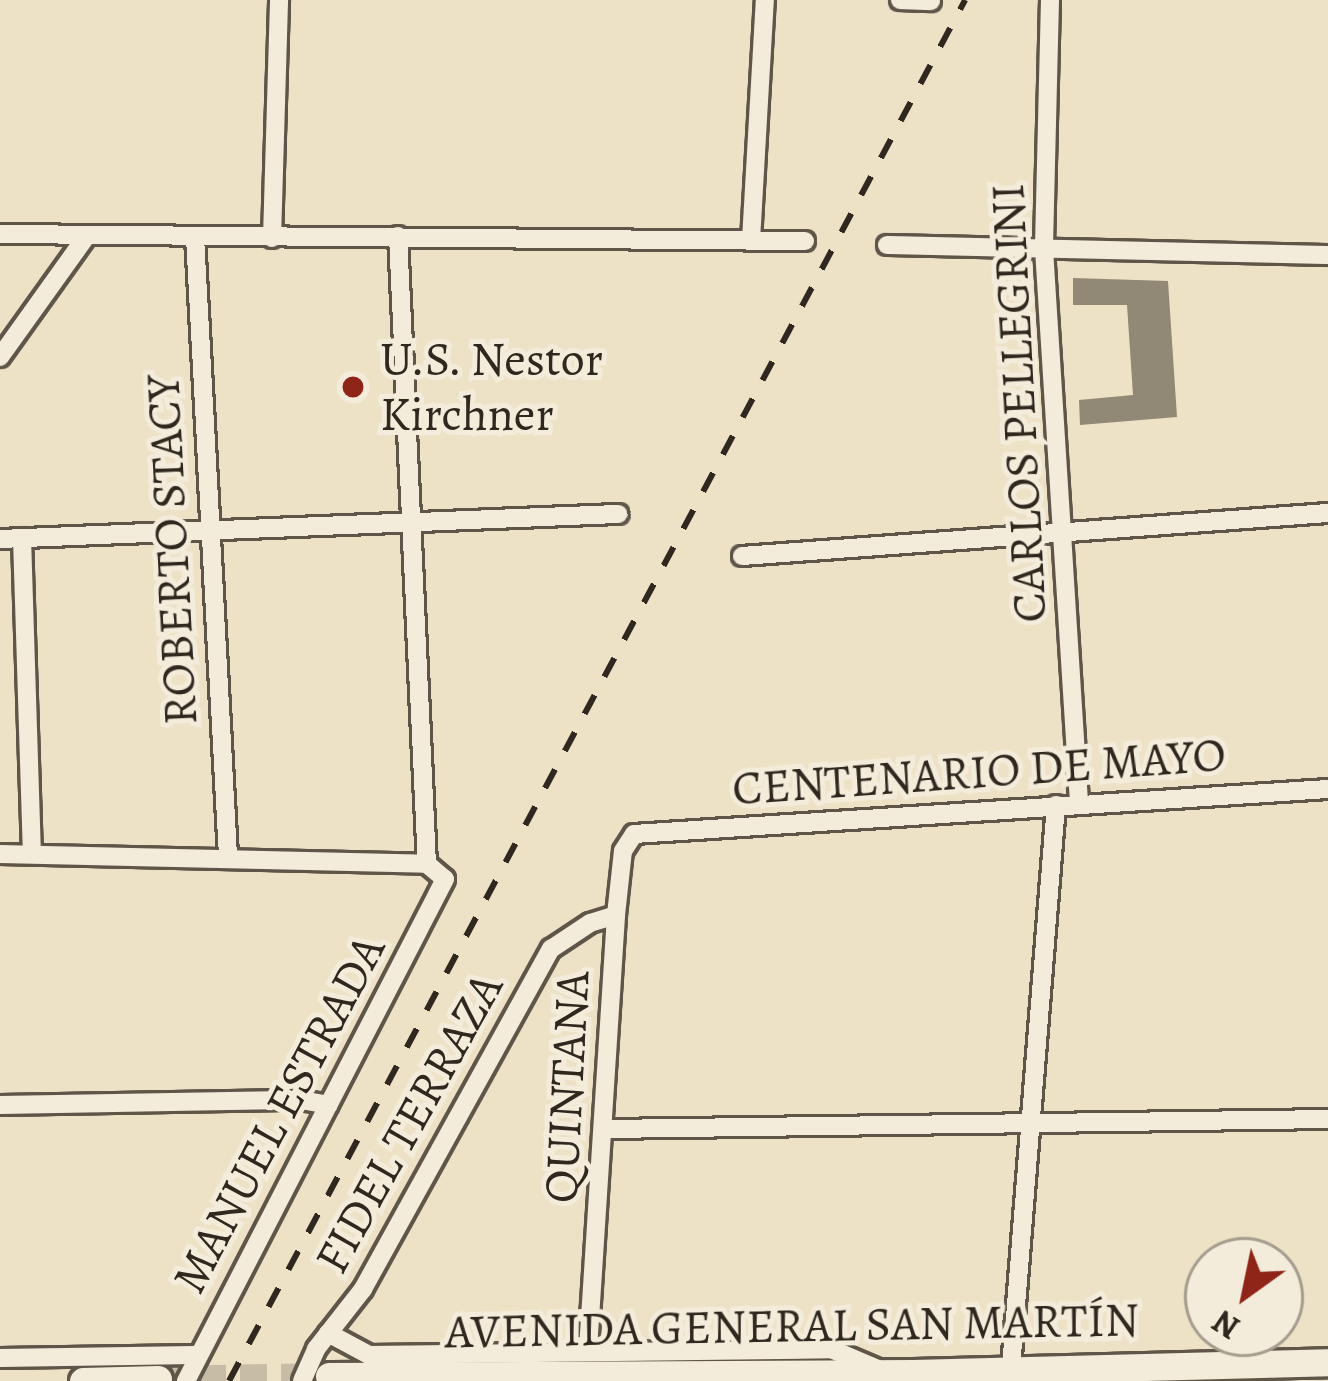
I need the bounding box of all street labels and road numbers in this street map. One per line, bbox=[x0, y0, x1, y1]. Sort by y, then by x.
street label: CARLOS PELLEGRINI bbox=[979, 182, 1059, 624]
street label: ROBERTO STACY bbox=[134, 373, 210, 727]
street label: CENTENARIO DE MAYO bbox=[730, 726, 1228, 818]
street label: MANUEL ESTRADA bbox=[160, 925, 398, 1303]
street label: FIDEL TERRAZA bbox=[303, 963, 515, 1283]
street label: QUINTANA bbox=[532, 970, 602, 1204]
street label: AVENIDA GENERAL SAN MARTÍN bbox=[444, 1291, 1140, 1361]

